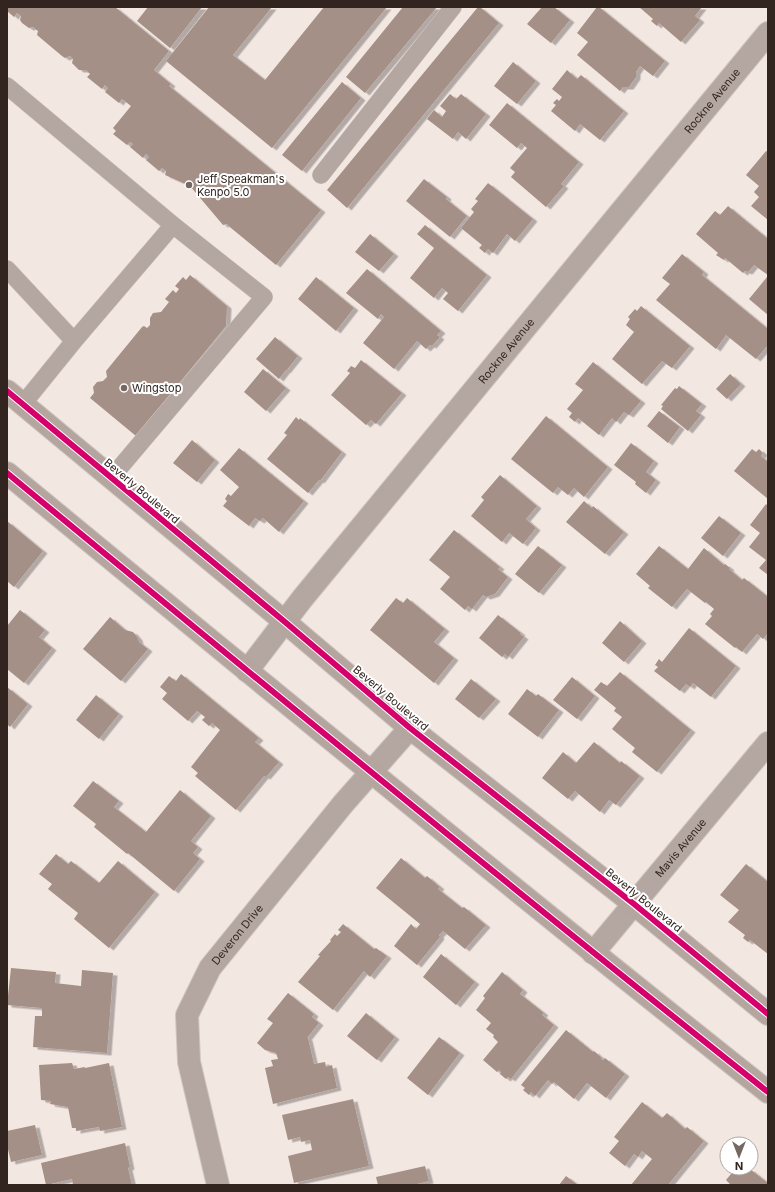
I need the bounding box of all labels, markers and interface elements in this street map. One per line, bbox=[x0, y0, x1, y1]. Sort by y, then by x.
street label: Rockne Avenue bbox=[681, 65, 743, 136]
place label: Jeff Speakman's Kenpo 5.0 bbox=[197, 172, 285, 199]
marker: Jeff Speakman's Kenpo 5.0 bbox=[184, 180, 194, 190]
street label: Rockne Avenue bbox=[475, 315, 537, 386]
place label: Wingstop bbox=[132, 381, 182, 395]
marker: Wingstop bbox=[119, 383, 129, 393]
street label: Beverly Boulevard bbox=[101, 455, 183, 527]
street label: Beverly Boulevard bbox=[350, 662, 432, 734]
street label: Mavis Avenue bbox=[652, 815, 709, 880]
street label: Beverly Boulevard bbox=[603, 865, 685, 935]
street label: Deveron Drive bbox=[208, 901, 266, 968]
north arrow bbox=[719, 1136, 759, 1176]
text: N bbox=[735, 1159, 743, 1173]

